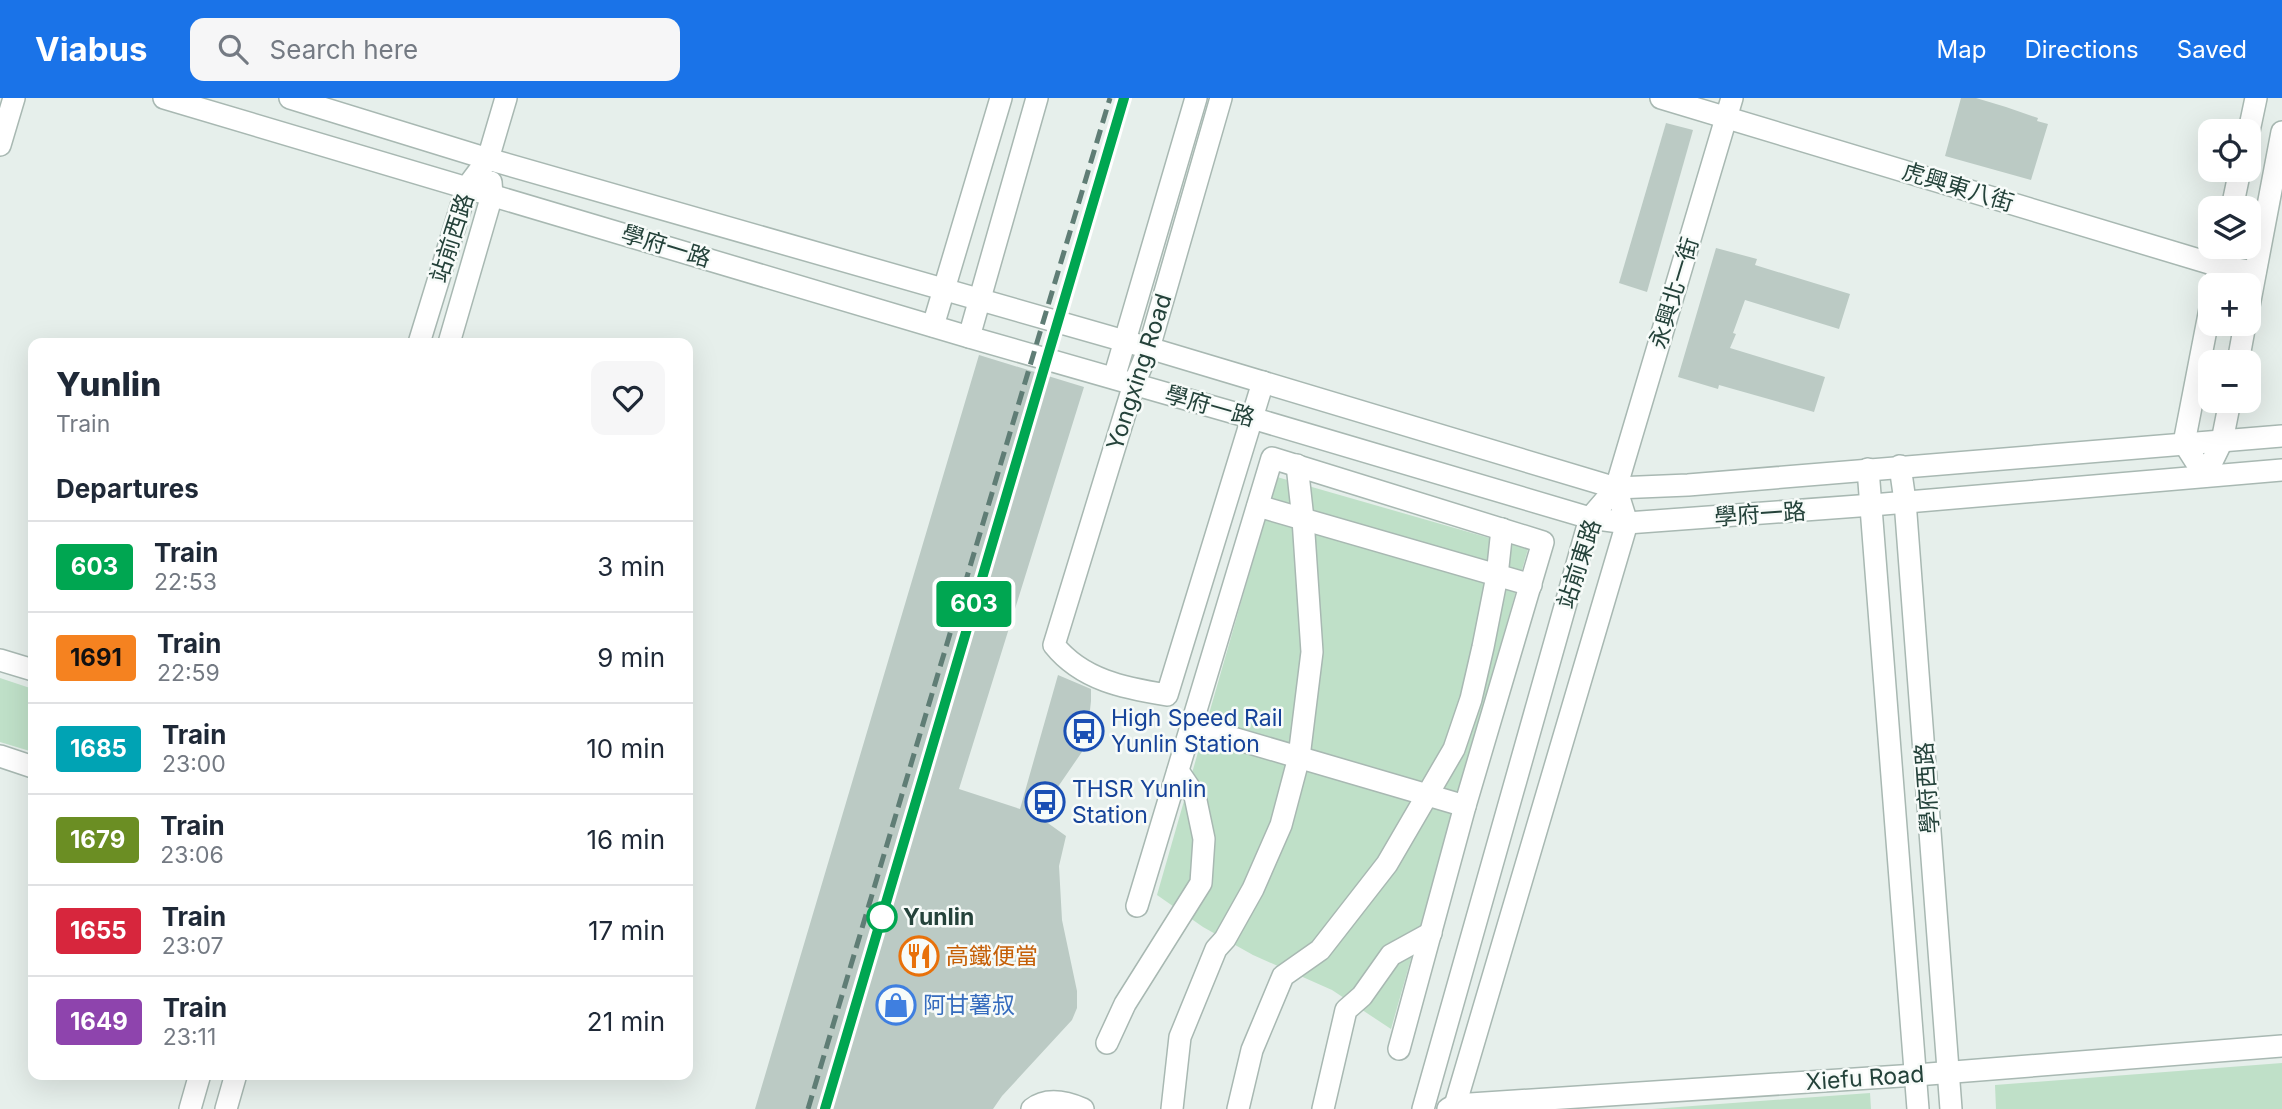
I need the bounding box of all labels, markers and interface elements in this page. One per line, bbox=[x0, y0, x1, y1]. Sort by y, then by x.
search box bbox=[190, 18, 680, 81]
text: Viabus bbox=[35, 29, 148, 69]
icon: search bbox=[214, 30, 252, 68]
text: Search here bbox=[270, 34, 418, 65]
text: Map bbox=[1937, 35, 1986, 64]
text: Directions bbox=[2024, 35, 2139, 64]
text: Saved bbox=[2177, 35, 2247, 64]
map controls bbox=[2198, 119, 2261, 413]
button: locate bbox=[2198, 119, 2261, 182]
street label: 虎興東八街 bbox=[1899, 157, 2017, 217]
street label: 站前西路 bbox=[424, 190, 480, 286]
button: layers bbox=[2198, 196, 2261, 259]
street label: 學府一路 bbox=[618, 219, 714, 273]
street label: 永興北一街 bbox=[1644, 234, 1704, 352]
button: + bbox=[2198, 273, 2261, 336]
street label: Yongxing Road bbox=[1100, 290, 1178, 454]
button: − bbox=[2198, 350, 2261, 413]
button: heart bbox=[591, 361, 665, 435]
text: Yunlin bbox=[56, 364, 161, 404]
street label: 學府一路 bbox=[1162, 380, 1258, 432]
text: Train bbox=[56, 410, 110, 438]
text: Departures bbox=[56, 473, 199, 504]
street label: 學府一路 bbox=[1713, 497, 1807, 531]
street label: 站前東路 bbox=[1551, 516, 1607, 612]
text: Train bbox=[154, 537, 218, 568]
text: 3 min bbox=[597, 551, 665, 582]
text: 603 bbox=[71, 552, 118, 581]
text: 22:53 bbox=[154, 568, 217, 596]
line badge: 603 bbox=[934, 581, 1014, 627]
text: 603 bbox=[950, 589, 998, 618]
text: Train bbox=[157, 628, 221, 659]
text: 9 min bbox=[597, 642, 665, 673]
text: 1691 bbox=[70, 643, 122, 672]
text: 22:59 bbox=[157, 659, 220, 687]
place label: High Speed Rail Yunlin Station bbox=[1111, 704, 1283, 758]
bus stop icon: High Speed Rail Yunlin Station bbox=[1063, 710, 1105, 752]
text: Train bbox=[162, 719, 226, 750]
text: 10 min bbox=[586, 733, 665, 764]
text: 1685 bbox=[70, 734, 127, 763]
street label: 學府西路 bbox=[1910, 741, 1944, 835]
text: 23:00 bbox=[162, 750, 226, 778]
place label: THSR Yunlin Station bbox=[1072, 775, 1207, 829]
bus stop icon: THSR Yunlin Station bbox=[1024, 781, 1066, 823]
text: Train bbox=[160, 810, 225, 841]
text: 16 min bbox=[587, 824, 665, 855]
text: 1679 bbox=[70, 825, 125, 854]
text: 23:06 bbox=[160, 841, 224, 869]
text: Train bbox=[162, 901, 226, 932]
marker: Yunlin bbox=[867, 902, 897, 932]
place label: Yunlin bbox=[903, 903, 974, 931]
text: 17 min bbox=[588, 915, 665, 946]
text: 1655 bbox=[70, 916, 127, 945]
text: 23:07 bbox=[162, 932, 224, 960]
restaurant icon: 高鐵便當 bbox=[898, 935, 940, 977]
place label: 高鐵便當 bbox=[946, 942, 1038, 970]
shop icon: 阿甘薯叔 bbox=[875, 984, 917, 1026]
place label: 阿甘薯叔 bbox=[923, 991, 1015, 1019]
text: Train bbox=[163, 992, 227, 1023]
text: 21 min bbox=[587, 1006, 665, 1037]
text: 1649 bbox=[70, 1007, 128, 1036]
text: 23:11 bbox=[163, 1023, 216, 1051]
street label: Xiefu Road bbox=[1805, 1060, 1925, 1096]

